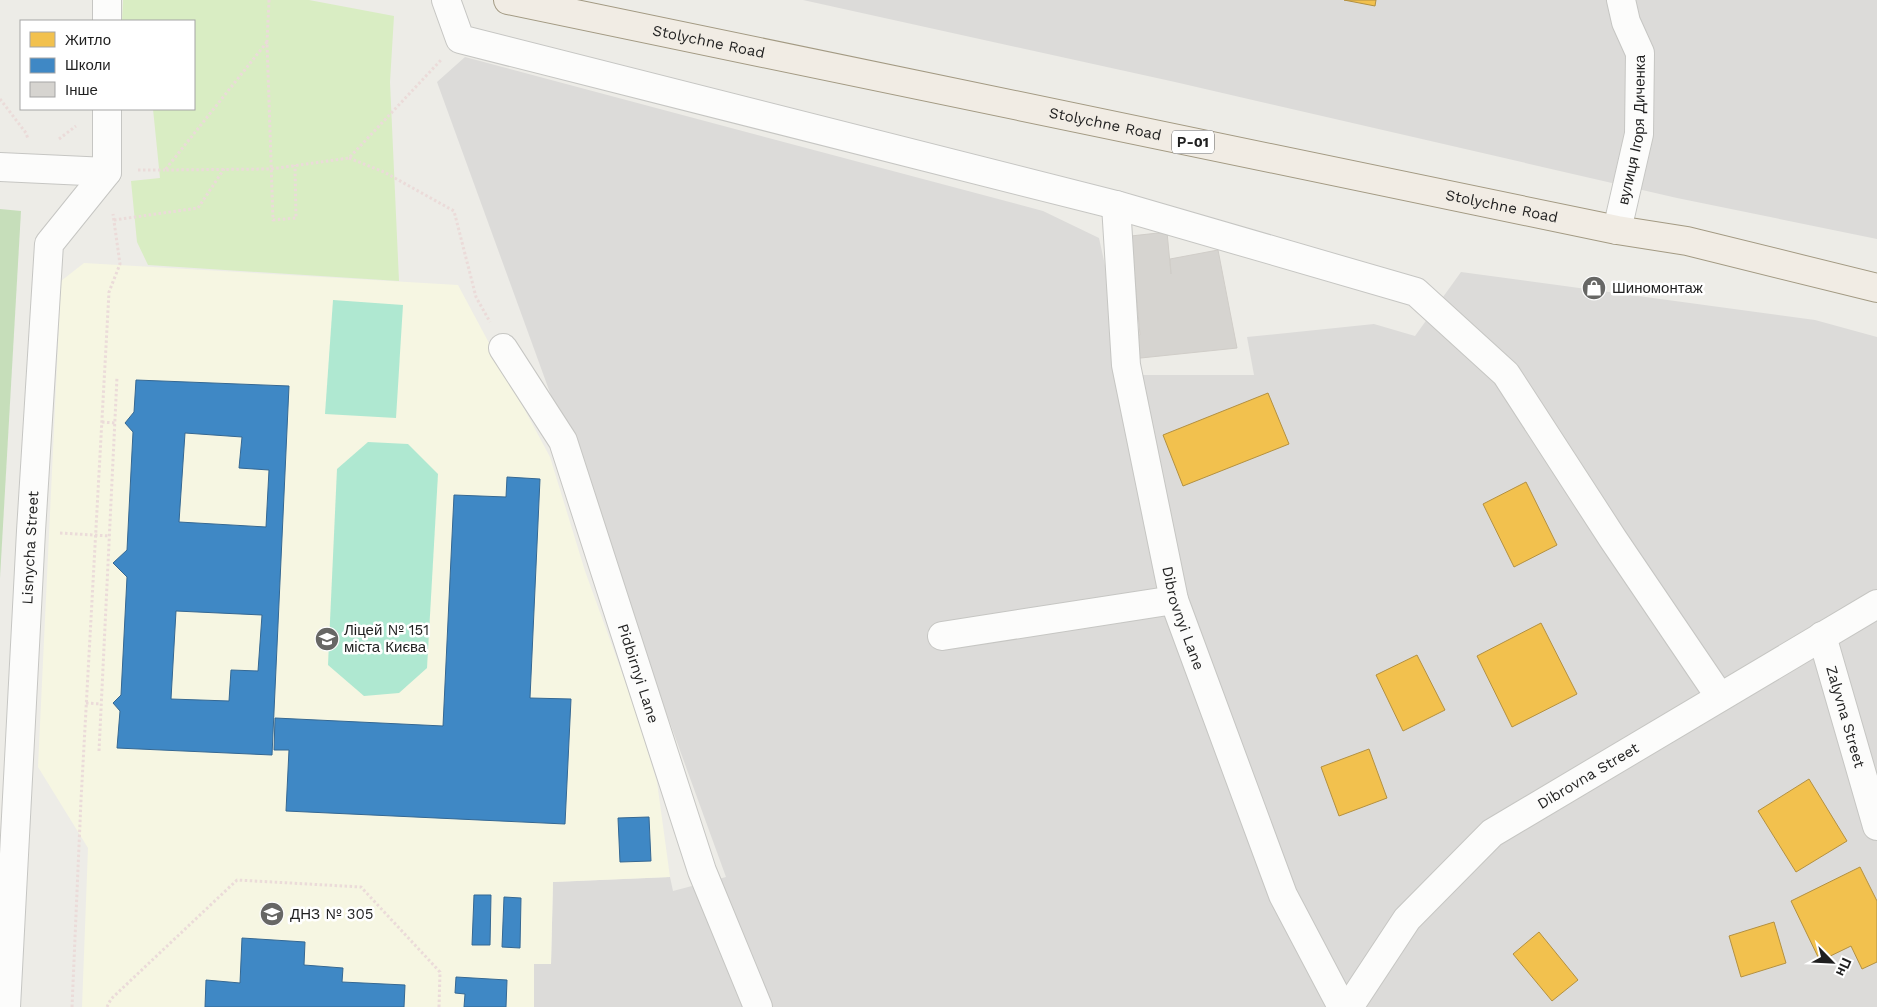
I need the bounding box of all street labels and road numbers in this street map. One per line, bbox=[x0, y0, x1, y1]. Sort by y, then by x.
street label: Stolychne Road bbox=[651, 21, 767, 62]
street label: вулиця Ігоря Диченка bbox=[1614, 54, 1649, 206]
street label: Stolychne Road bbox=[1047, 103, 1163, 144]
road number: Р-01 bbox=[1172, 130, 1214, 154]
street label: Stolychne Road bbox=[1444, 186, 1560, 227]
street label: Lisnycha Street bbox=[18, 490, 43, 605]
street label: Dibrovnyi Lane bbox=[1158, 565, 1208, 673]
street label: Pidbirnyi Lane bbox=[614, 621, 663, 725]
street label: Zalyvna Street bbox=[1822, 664, 1869, 771]
street label: Dibrovna Street bbox=[1534, 739, 1642, 813]

